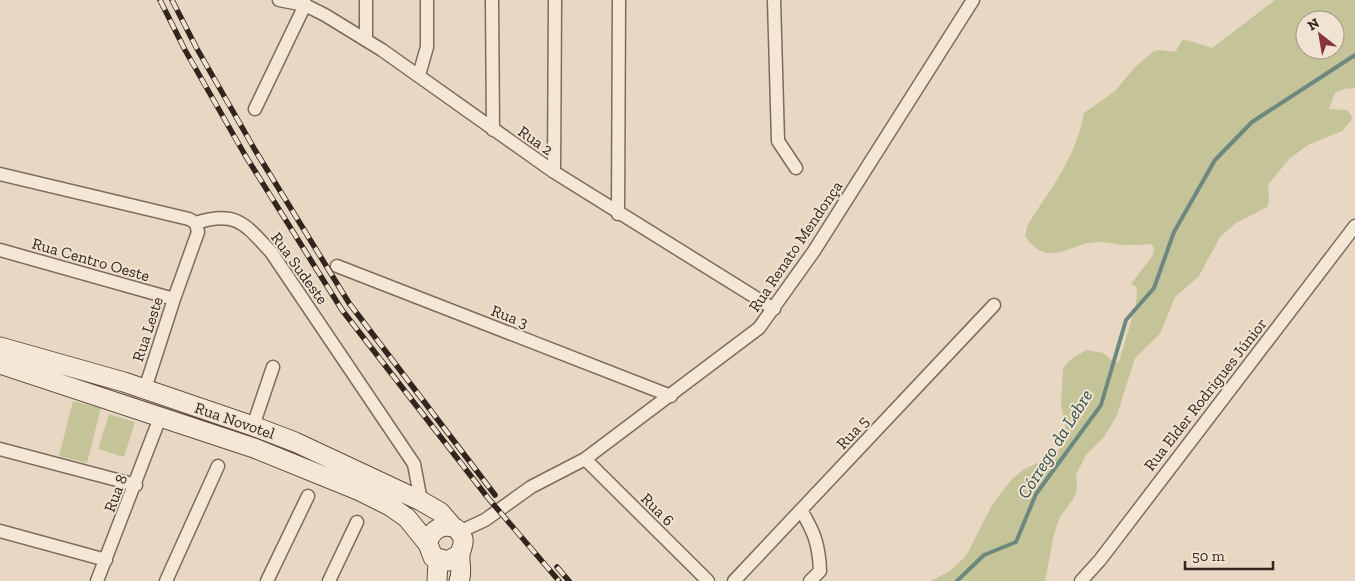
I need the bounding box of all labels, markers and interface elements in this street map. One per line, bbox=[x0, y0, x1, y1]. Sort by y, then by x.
north arrow bbox=[1295, 10, 1345, 60]
text: N bbox=[1305, 14, 1323, 34]
street label: Rua 2 bbox=[515, 122, 557, 159]
street label: Rua Renato Mendonça bbox=[745, 177, 846, 315]
street label: Rua Sudeste bbox=[267, 229, 332, 308]
street label: Rua Centro Oeste bbox=[30, 234, 152, 285]
street label: Rua Leste bbox=[128, 294, 167, 364]
street label: Rua 3 bbox=[489, 301, 531, 332]
street label: Rua Elder Rodrigues Júnior bbox=[1140, 314, 1271, 474]
water label: Córrego da Lebre bbox=[1013, 385, 1097, 503]
street label: Rua Novotel bbox=[192, 398, 277, 443]
street label: Rua 5 bbox=[832, 412, 872, 453]
street label: Rua 8 bbox=[100, 472, 131, 515]
street label: Rua 6 bbox=[637, 489, 678, 530]
scale bar bbox=[1185, 538, 1272, 570]
text: 50 m bbox=[1192, 547, 1225, 565]

